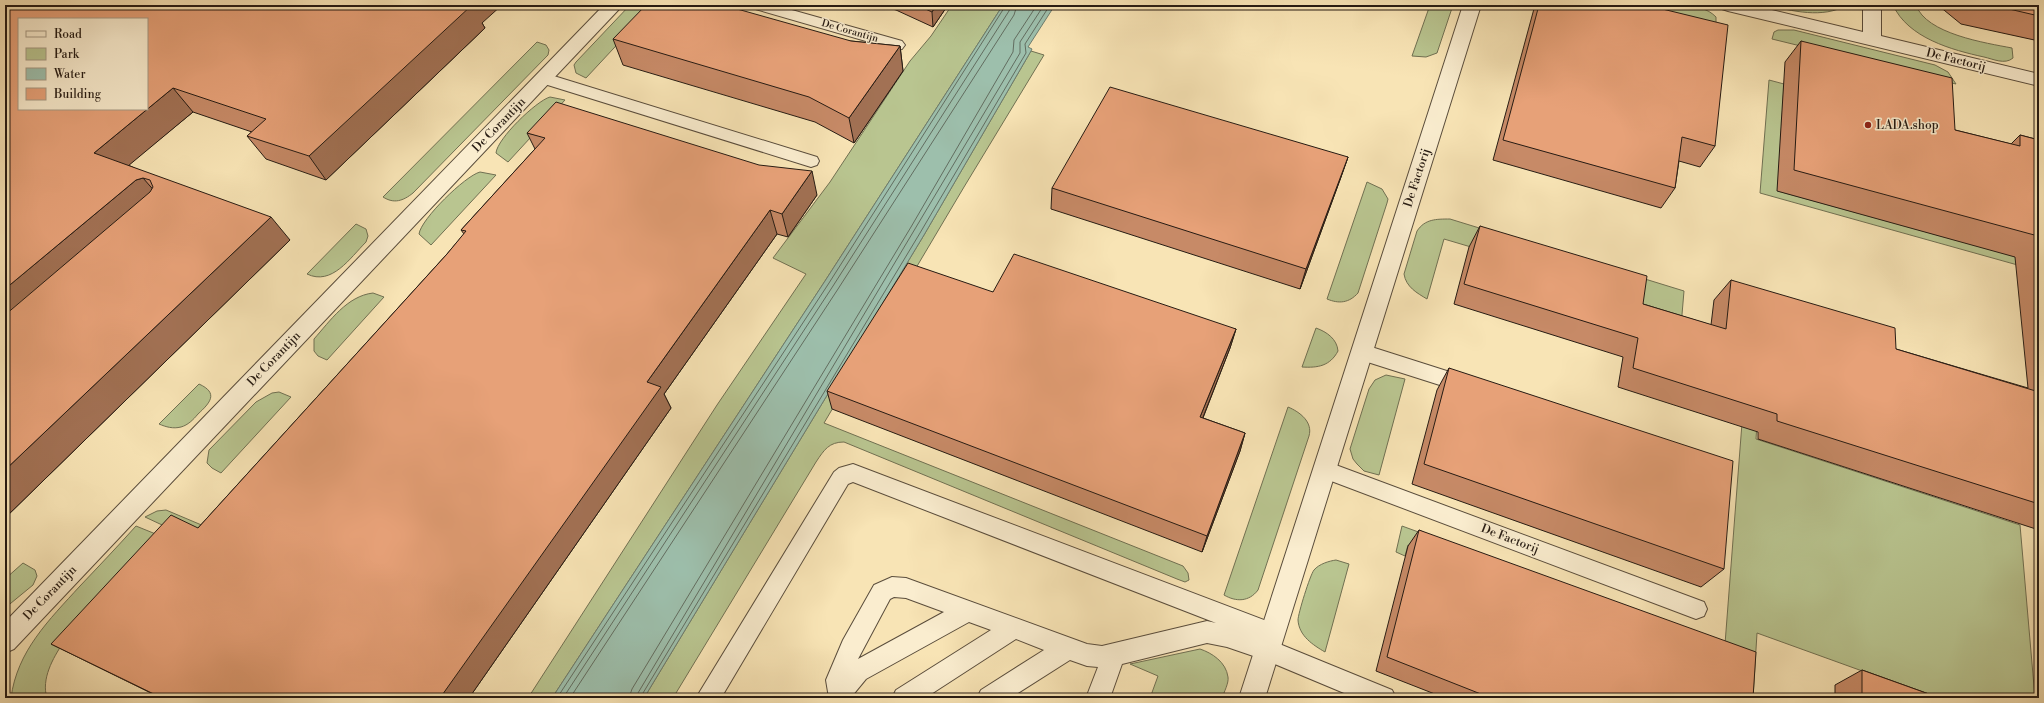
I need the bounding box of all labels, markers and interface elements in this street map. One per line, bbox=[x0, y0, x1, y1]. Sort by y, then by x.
street label: De Corantijn bbox=[820, 17, 880, 45]
legend bbox=[18, 18, 148, 110]
text: Road bbox=[54, 27, 82, 42]
street label: De Factorij bbox=[1925, 45, 1987, 75]
text: Park bbox=[54, 47, 80, 62]
text: Water bbox=[53, 67, 86, 82]
text: Building bbox=[53, 87, 102, 102]
street label: De Corantijn bbox=[469, 95, 529, 155]
place label: LADA.shop bbox=[1876, 118, 1939, 133]
marker: LADA.shop bbox=[1863, 120, 1873, 130]
street label: De Factorij bbox=[1400, 147, 1434, 209]
street label: De Corantijn bbox=[244, 329, 304, 389]
street label: De Factorij bbox=[1479, 521, 1541, 557]
street label: De Corantijn bbox=[20, 563, 80, 623]

